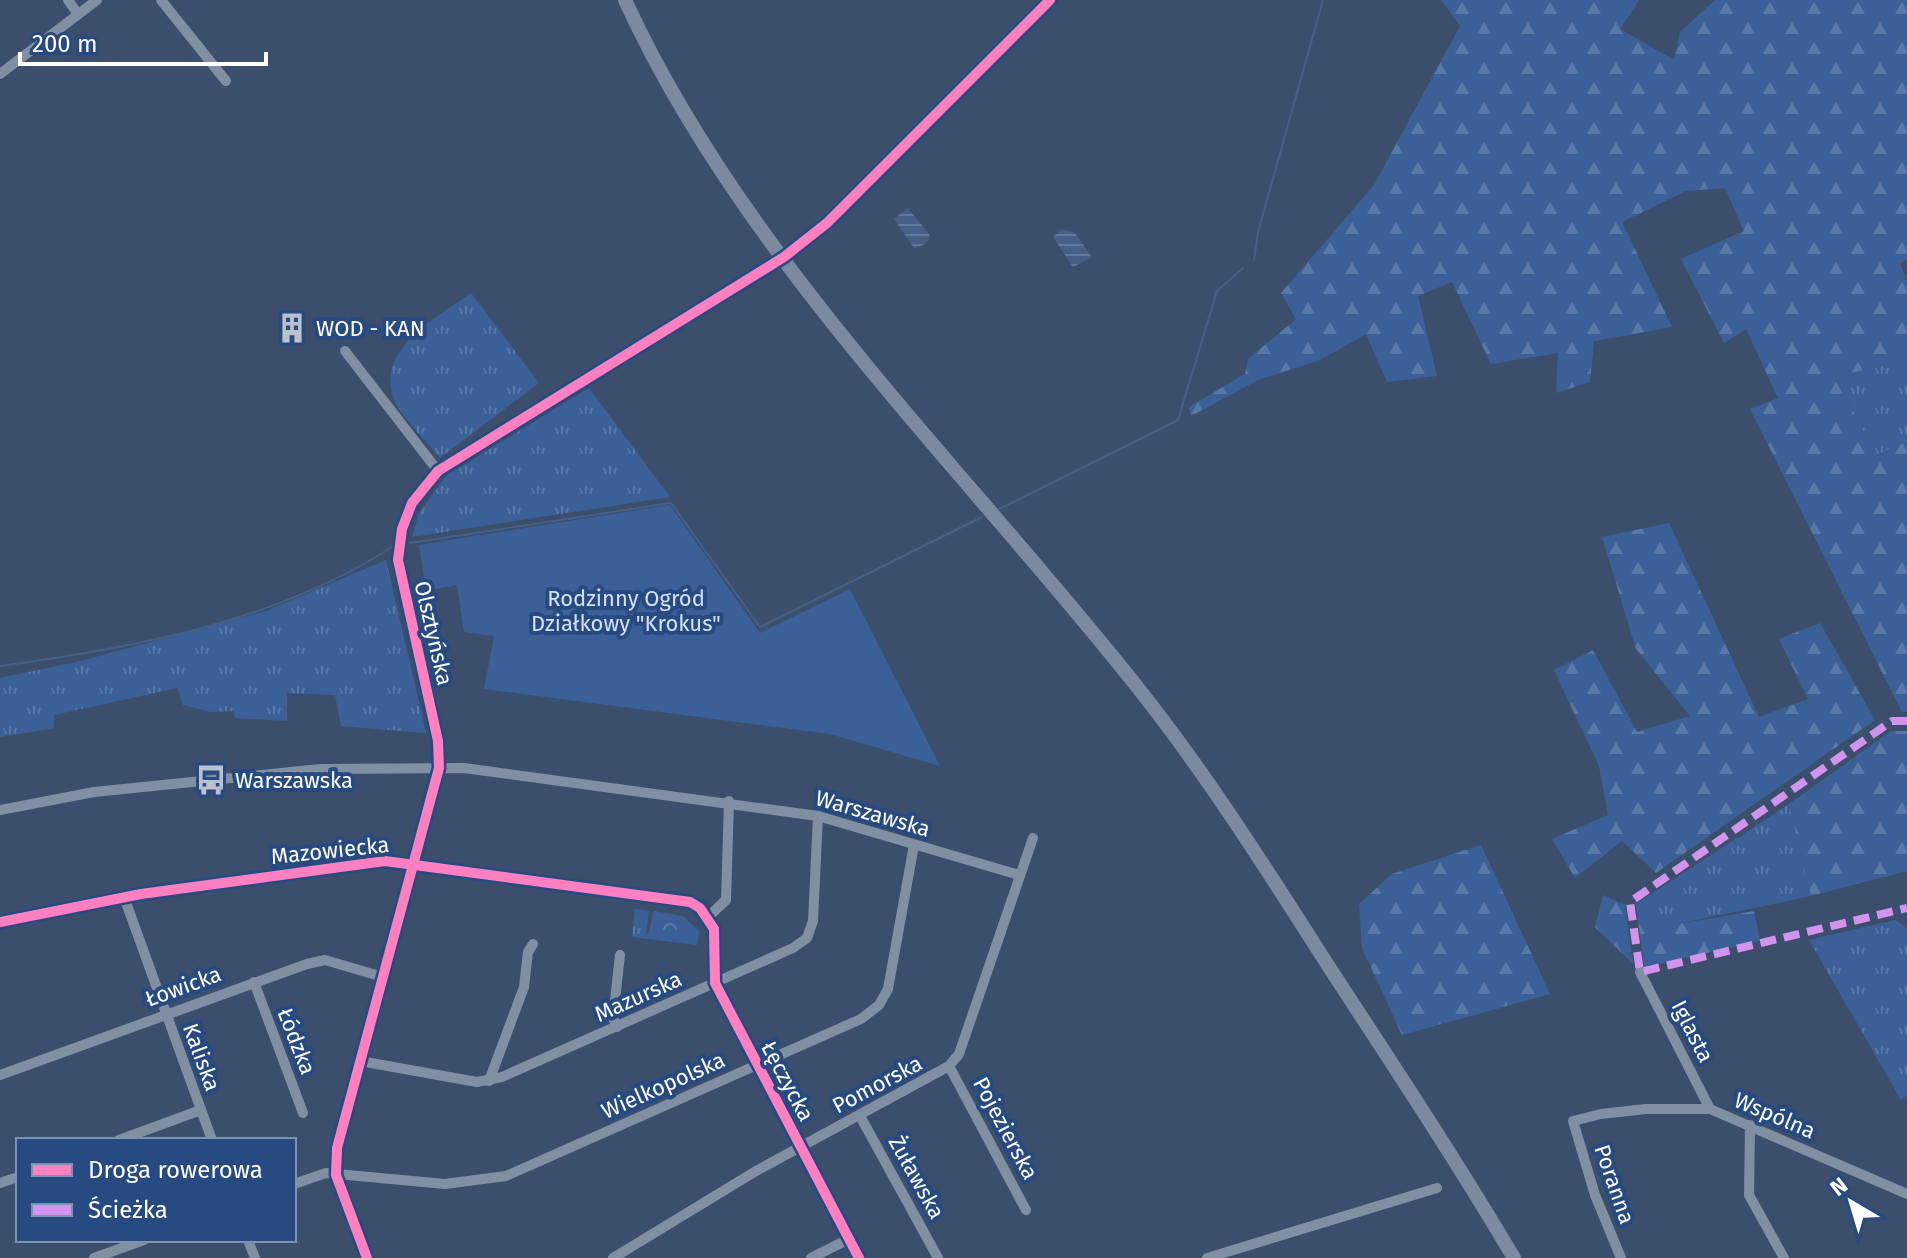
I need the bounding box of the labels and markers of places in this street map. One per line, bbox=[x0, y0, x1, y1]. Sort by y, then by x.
building icon: WOD - KAN bbox=[275, 311, 309, 345]
place label: WOD - KAN bbox=[316, 315, 425, 342]
bus stop icon: Warszawska bbox=[194, 763, 228, 797]
place label: Warszawska bbox=[235, 767, 353, 794]

